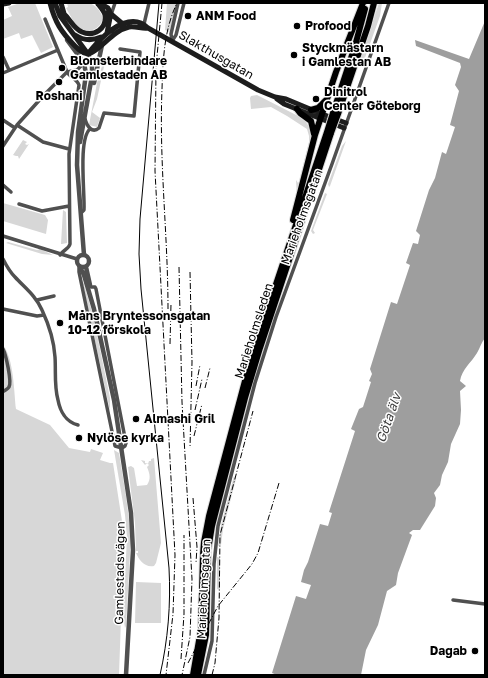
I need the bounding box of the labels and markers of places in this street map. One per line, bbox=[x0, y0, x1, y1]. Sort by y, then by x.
place label: ANM Food bbox=[196, 9, 256, 23]
marker: ANM Food bbox=[183, 11, 193, 21]
place label: Profood bbox=[305, 19, 351, 33]
marker: Profood bbox=[292, 21, 302, 31]
place label: Styckmästarn i Gamlestan AB bbox=[302, 41, 391, 69]
marker: Styckmästarn i Gamlestan AB bbox=[289, 50, 299, 60]
place label: Blomsterbindare Gamlestaden AB bbox=[70, 54, 167, 82]
marker: Blomsterbindare Gamlestaden AB bbox=[57, 63, 67, 73]
marker: Roshani bbox=[54, 77, 64, 87]
place label: Dinitrol Center Göteborg bbox=[324, 85, 421, 113]
place label: Roshani bbox=[36, 89, 82, 103]
marker: Dinitrol Center Göteborg bbox=[311, 94, 321, 104]
place label: Måns Bryntessonsgatan 10-12 förskola bbox=[68, 309, 210, 337]
marker: Måns Bryntessonsgatan 10-12 förskola bbox=[55, 318, 65, 328]
place label: Almashi Gril bbox=[144, 412, 215, 426]
marker: Almashi Gril bbox=[131, 414, 141, 424]
place label: Nylöse kyrka bbox=[87, 431, 164, 445]
marker: Nylöse kyrka bbox=[74, 433, 84, 443]
place label: Dagab bbox=[430, 644, 467, 658]
marker: Dagab bbox=[470, 646, 480, 656]

